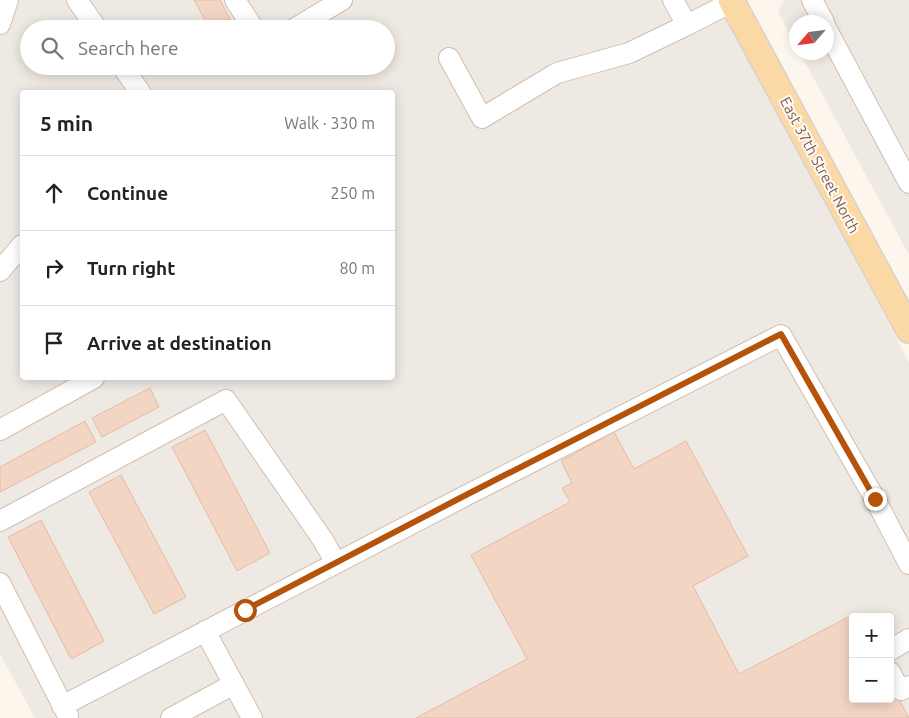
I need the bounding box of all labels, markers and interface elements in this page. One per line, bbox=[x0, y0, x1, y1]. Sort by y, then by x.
north arrow bbox=[789, 15, 834, 60]
search box bbox=[20, 20, 395, 75]
icon: search bbox=[38, 34, 66, 62]
text: Search here bbox=[78, 37, 178, 59]
street label: East 37th Street North bbox=[777, 94, 863, 236]
text: 5 min bbox=[40, 111, 93, 135]
text: Walk · 330 m bbox=[284, 114, 375, 132]
icon: ahead bbox=[40, 179, 68, 207]
text: Continue bbox=[87, 182, 168, 204]
text: 250 m bbox=[330, 184, 375, 202]
icon: right bbox=[40, 254, 68, 282]
text: Turn right bbox=[87, 257, 175, 279]
text: 80 m bbox=[339, 259, 375, 277]
icon: arrive bbox=[40, 329, 68, 357]
text: Arrive at destination bbox=[87, 332, 272, 354]
route end bbox=[864, 488, 887, 511]
route start bbox=[234, 599, 257, 622]
map controls bbox=[849, 613, 894, 703]
button: + bbox=[849, 613, 894, 658]
button: − bbox=[849, 658, 894, 703]

